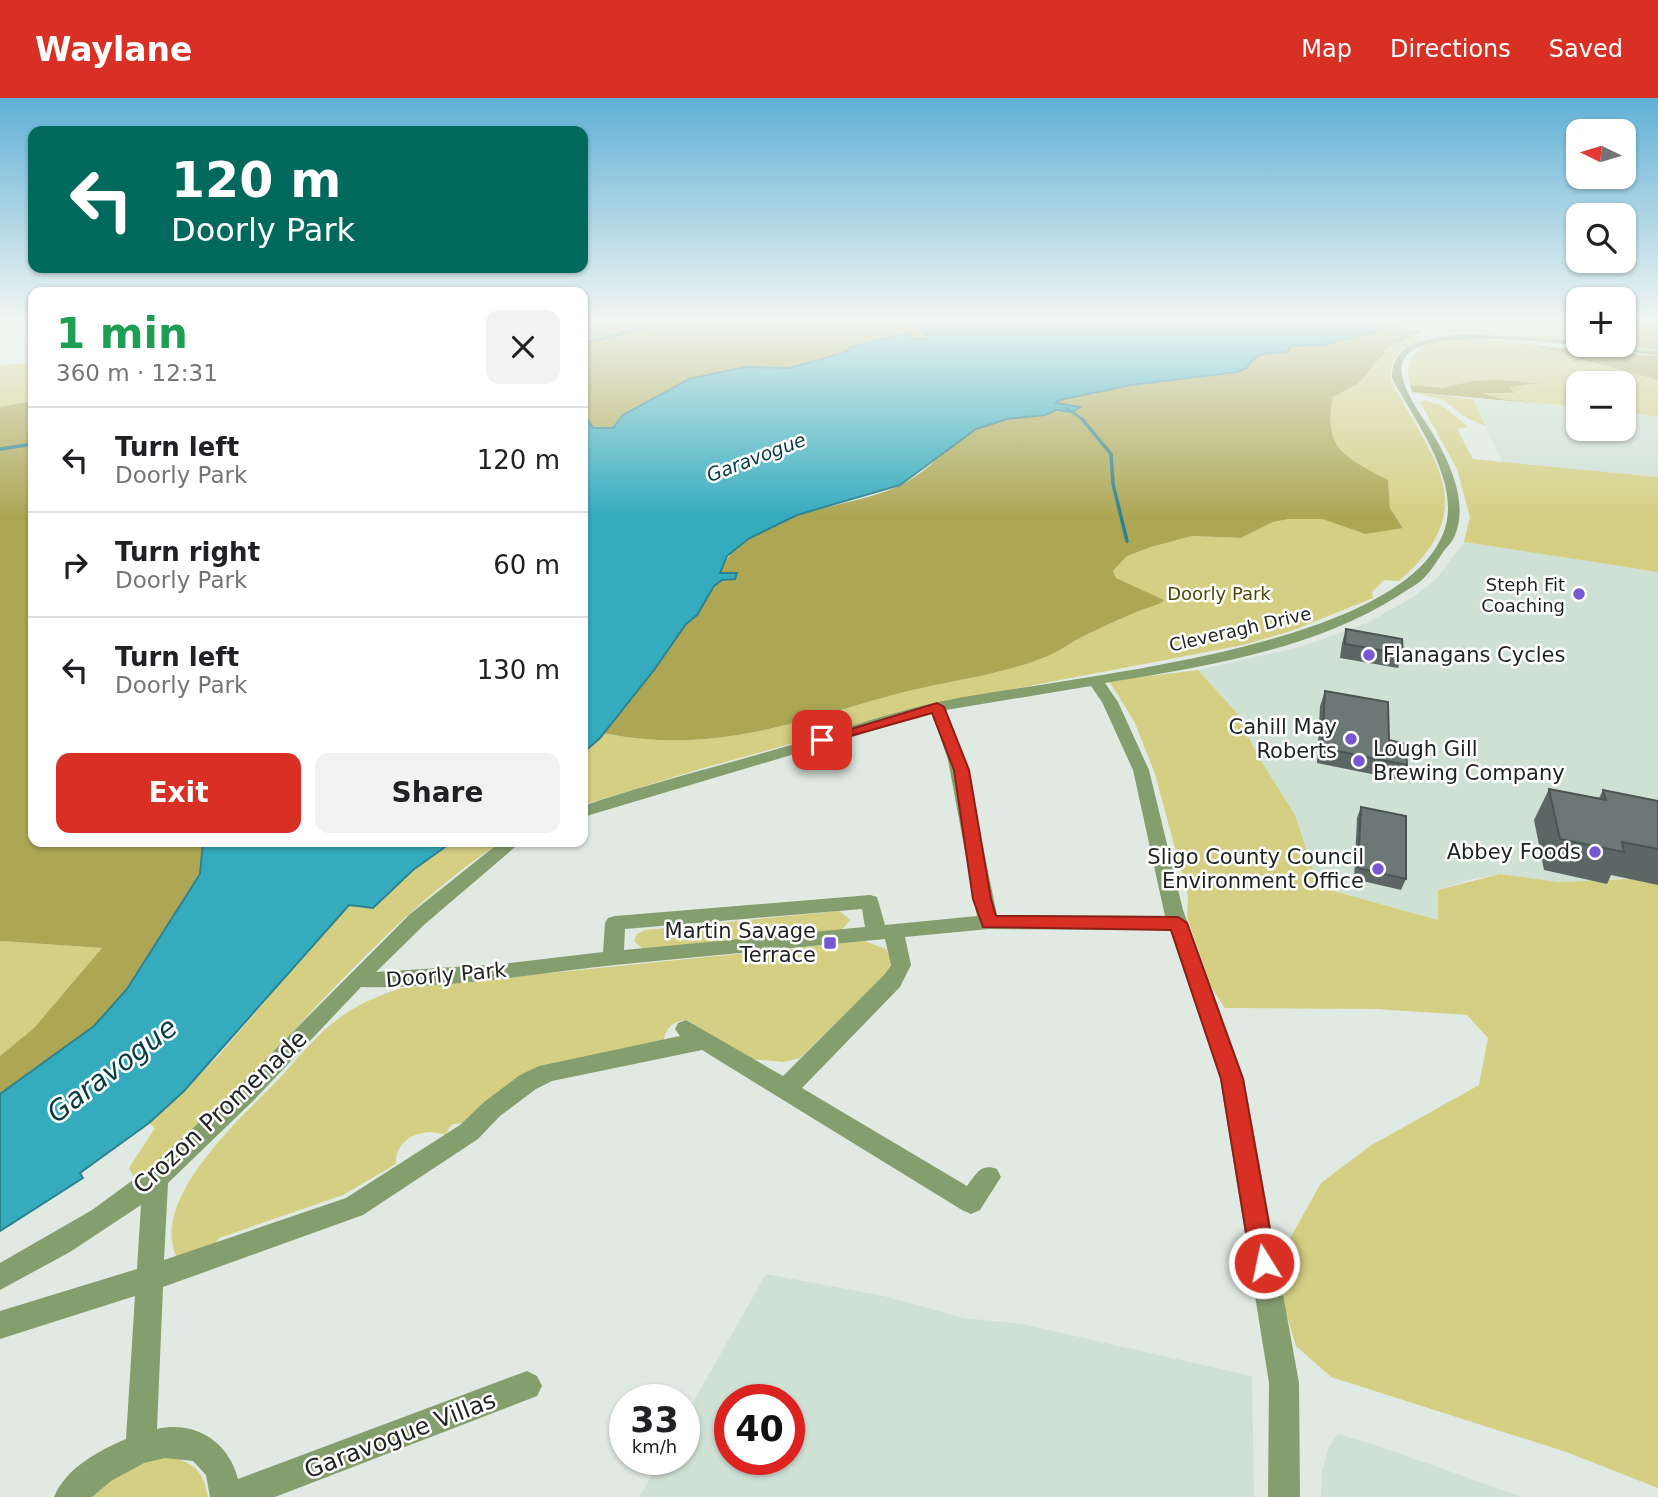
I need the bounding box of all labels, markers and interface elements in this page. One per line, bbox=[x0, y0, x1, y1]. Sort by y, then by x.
text: Waylane bbox=[35, 30, 192, 69]
text: Map bbox=[1301, 35, 1352, 63]
text: Directions bbox=[1390, 35, 1511, 63]
text: Saved bbox=[1549, 35, 1623, 63]
north arrow bbox=[1566, 119, 1636, 189]
map controls bbox=[1566, 119, 1636, 441]
text: 120 m bbox=[171, 152, 341, 209]
icon: left bbox=[56, 154, 147, 245]
button: search bbox=[1566, 203, 1636, 273]
text: Doorly Park bbox=[171, 211, 355, 249]
button: + bbox=[1566, 287, 1636, 357]
text: 1 min bbox=[56, 309, 188, 358]
button: close bbox=[486, 310, 560, 384]
text: 360 m · 12:31 bbox=[56, 360, 218, 386]
button: − bbox=[1566, 371, 1636, 441]
water label: Garavogue bbox=[703, 428, 809, 486]
text: Turn left bbox=[115, 432, 239, 462]
icon: left bbox=[56, 441, 94, 479]
text: 120 m bbox=[477, 445, 560, 475]
text: Doorly Park bbox=[115, 462, 247, 488]
text: Turn right bbox=[115, 537, 260, 567]
icon: right bbox=[56, 546, 94, 584]
text: 60 m bbox=[493, 550, 560, 580]
text: Doorly Park bbox=[115, 567, 247, 593]
place label: Steph Fit Coaching bbox=[1481, 574, 1565, 616]
park label: Doorly Park bbox=[1167, 583, 1271, 604]
marker: Steph Fit Coaching bbox=[1571, 586, 1587, 602]
street label: Cleveragh Drive bbox=[1167, 602, 1313, 656]
text: Turn left bbox=[115, 642, 239, 672]
place label: Flanagans Cycles bbox=[1383, 643, 1565, 667]
marker: Flanagans Cycles bbox=[1361, 647, 1377, 663]
icon: left bbox=[56, 651, 94, 689]
text: 130 m bbox=[477, 655, 560, 685]
text: Doorly Park bbox=[115, 672, 247, 698]
pin bbox=[792, 710, 852, 770]
place label: Cahill May Roberts bbox=[1229, 715, 1337, 763]
icon: arrive bbox=[803, 721, 841, 759]
marker: Cahill May Roberts bbox=[1343, 731, 1359, 747]
place label: Lough Gill Brewing Company bbox=[1373, 737, 1565, 785]
button: Exit bbox=[56, 753, 301, 833]
button: Share bbox=[315, 753, 560, 833]
marker: Lough Gill Brewing Company bbox=[1351, 753, 1367, 769]
place label: Abbey Foods bbox=[1447, 840, 1581, 864]
marker: Abbey Foods bbox=[1587, 844, 1603, 860]
place label: Sligo County Council Environment Office bbox=[1147, 845, 1364, 893]
marker: Sligo County Council Environment Office bbox=[1370, 861, 1386, 877]
place label: Martin Savage Terrace bbox=[665, 919, 816, 967]
marker: Martin Savage Terrace bbox=[822, 935, 838, 951]
street label: Doorly Park bbox=[385, 958, 508, 992]
water label: Garavogue bbox=[41, 1010, 183, 1130]
street label: Crozon Promenade bbox=[127, 1024, 313, 1200]
position arrow bbox=[1227, 1226, 1301, 1300]
speed limit sign: 40 bbox=[714, 1384, 805, 1475]
street label: Garavogue Villas bbox=[300, 1386, 500, 1484]
text: 33 bbox=[630, 1400, 679, 1440]
text: km/h bbox=[632, 1436, 677, 1457]

